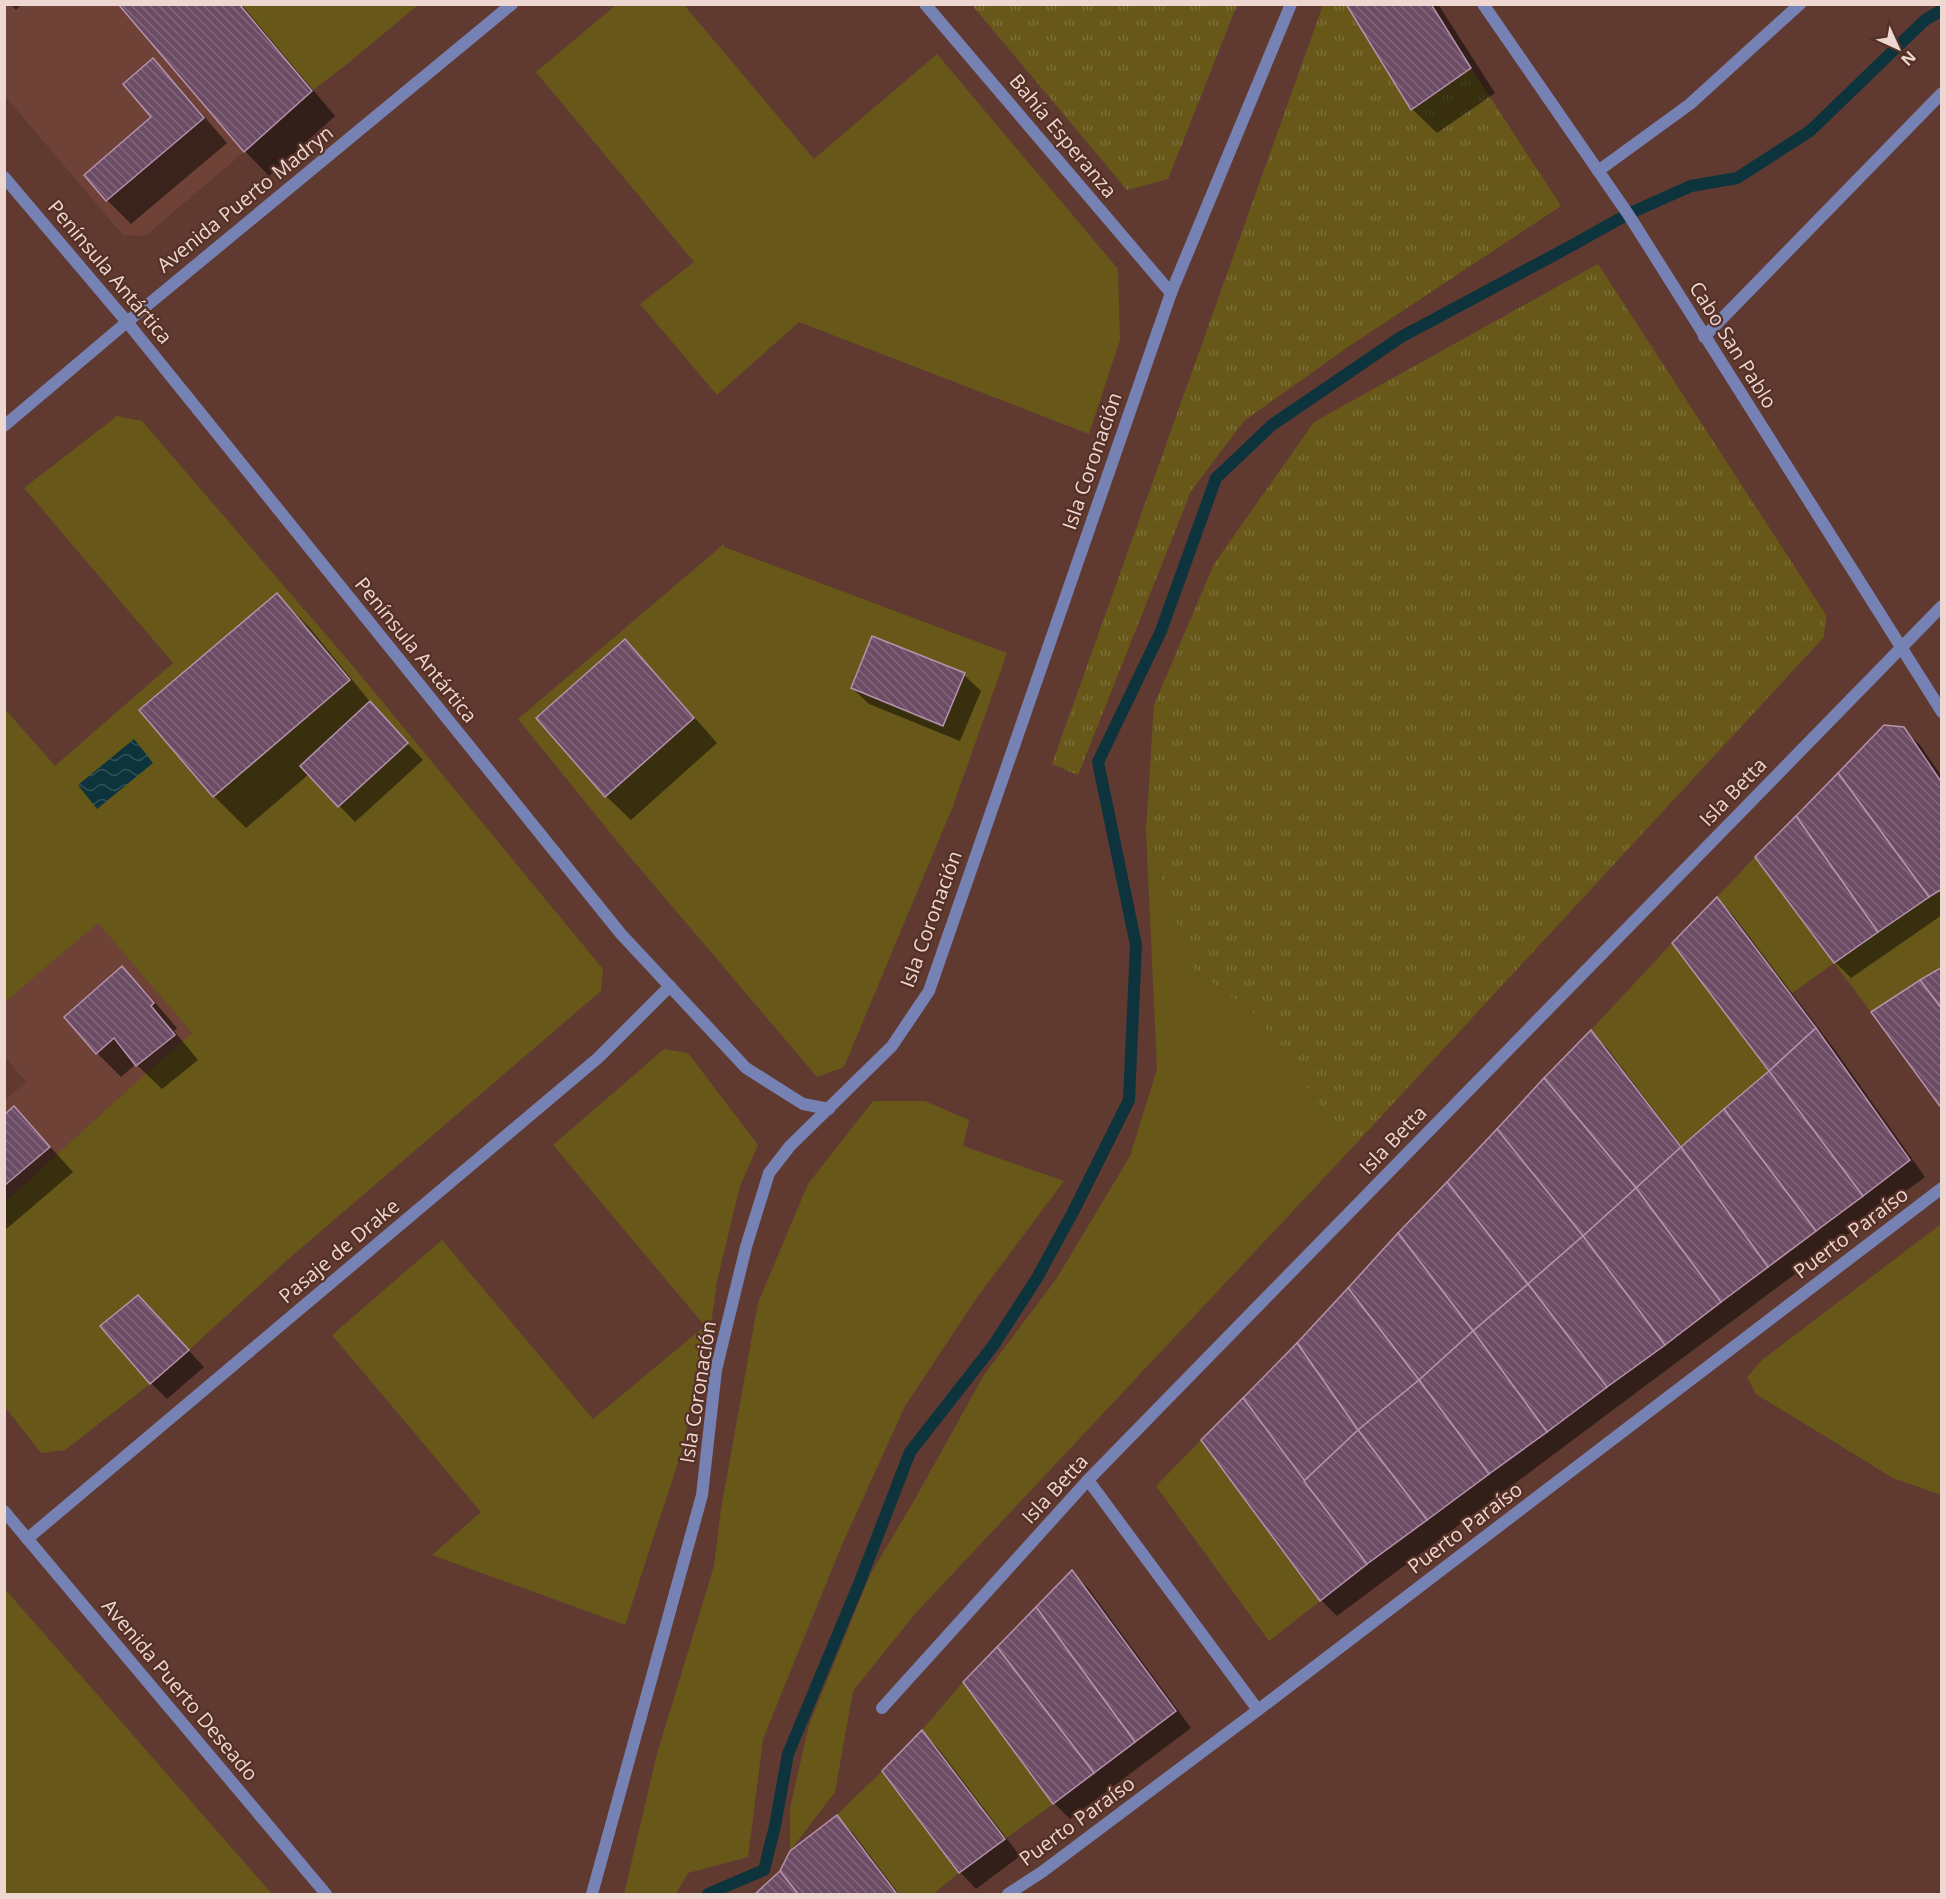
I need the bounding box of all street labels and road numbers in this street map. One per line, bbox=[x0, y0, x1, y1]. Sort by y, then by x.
street label: Bahía Esperanza bbox=[1004, 68, 1123, 203]
street label: Avenida Puerto Madryn bbox=[151, 119, 339, 278]
street label: Península Antártica bbox=[42, 194, 179, 349]
street label: Cabo San Pablo bbox=[1684, 276, 1783, 413]
street label: Isla Coronación bbox=[1055, 389, 1128, 533]
street label: Península Antártica bbox=[349, 571, 484, 728]
street label: Isla Betta bbox=[1693, 751, 1772, 832]
street label: Isla Coronación bbox=[893, 847, 968, 991]
street label: Isla Betta bbox=[1353, 1099, 1432, 1180]
street label: Puerto Paraíso bbox=[1788, 1181, 1914, 1285]
street label: Pasaje de Drake bbox=[273, 1192, 405, 1309]
street label: Isla Coronación bbox=[673, 1319, 722, 1465]
street label: Isla Betta bbox=[1015, 1448, 1094, 1529]
street label: Puerto Paraíso bbox=[1402, 1476, 1528, 1580]
street label: Avenida Puerto Deseado bbox=[96, 1593, 265, 1786]
street label: Puerto Paraíso bbox=[1013, 1769, 1140, 1872]

